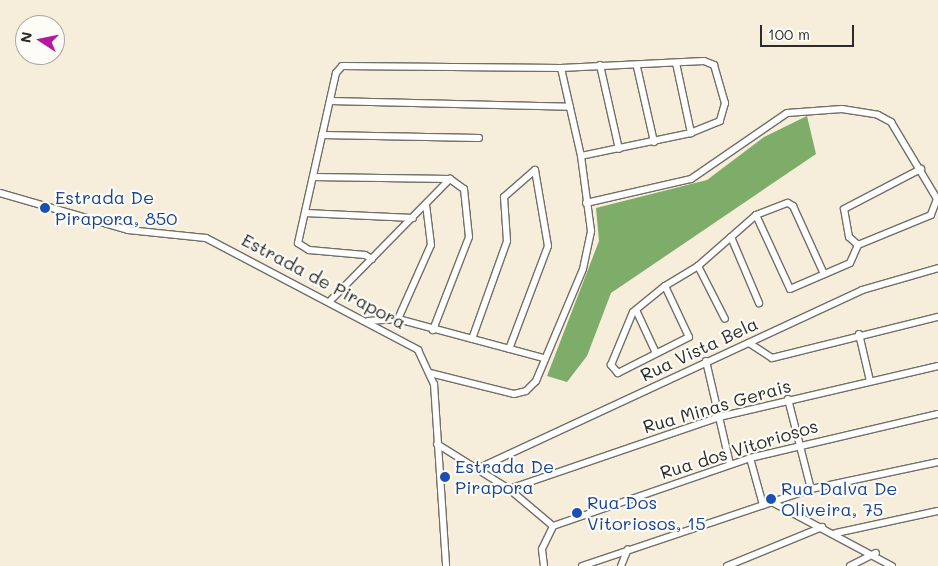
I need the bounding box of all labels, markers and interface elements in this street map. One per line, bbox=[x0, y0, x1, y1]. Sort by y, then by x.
north arrow bbox=[15, 15, 65, 65]
scale bar bbox=[763, 15, 857, 47]
text: 100 m bbox=[768, 24, 810, 44]
text: N bbox=[15, 30, 36, 44]
place label: Estrada De Pirapora, 850 bbox=[55, 187, 177, 230]
marker: Estrada De Pirapora, 850 bbox=[39, 202, 51, 214]
street label: Estrada de Pirapora bbox=[238, 229, 410, 333]
street label: Rua Vista Bela bbox=[637, 312, 761, 386]
street label: Rua Minas Gerais bbox=[641, 375, 793, 437]
street label: Rua dos Vitoriosos bbox=[657, 415, 821, 483]
place label: Estrada De Pirapora bbox=[455, 456, 554, 498]
marker: Estrada De Pirapora bbox=[439, 471, 451, 483]
place label: Rua Dalva De Oliveira, 75 bbox=[781, 478, 897, 520]
place label: Rua Dos Vitoriosos, 15 bbox=[587, 492, 706, 534]
marker: Rua Dalva De Oliveira, 75 bbox=[765, 493, 777, 505]
marker: Rua Dos Vitoriosos, 15 bbox=[571, 507, 583, 519]

